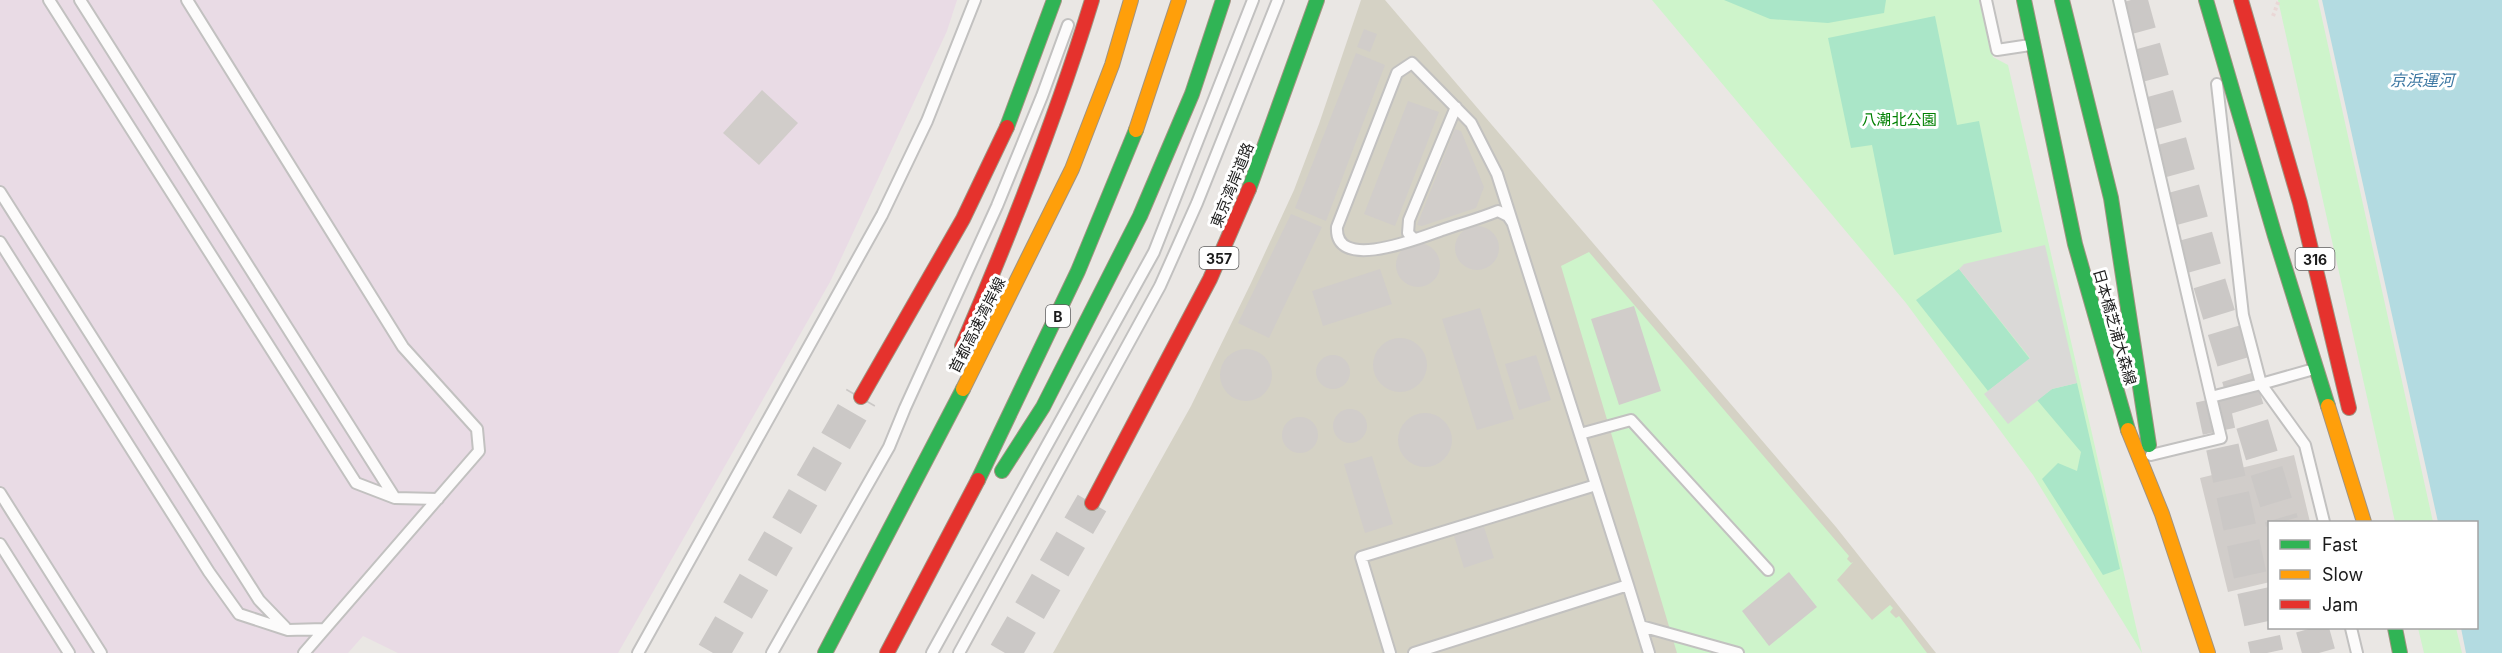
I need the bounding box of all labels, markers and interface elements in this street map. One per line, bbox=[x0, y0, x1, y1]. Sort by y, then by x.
water label: 京浜運河 bbox=[2390, 70, 2457, 90]
park label: 八潮北公園 bbox=[1861, 110, 1937, 129]
street label: 東京湾岸道路 bbox=[1206, 140, 1258, 230]
road number: 357 bbox=[1200, 247, 1238, 269]
road number: 316 bbox=[2296, 248, 2334, 270]
street label: 日本橋芝浦大森線 bbox=[2089, 267, 2141, 387]
street label: 首都高速湾岸線 bbox=[945, 274, 1009, 376]
road number: B bbox=[1046, 305, 1070, 327]
legend bbox=[2268, 521, 2478, 629]
text: Fast bbox=[2322, 534, 2358, 555]
text: Slow bbox=[2322, 564, 2363, 585]
text: Jam bbox=[2322, 594, 2358, 615]

